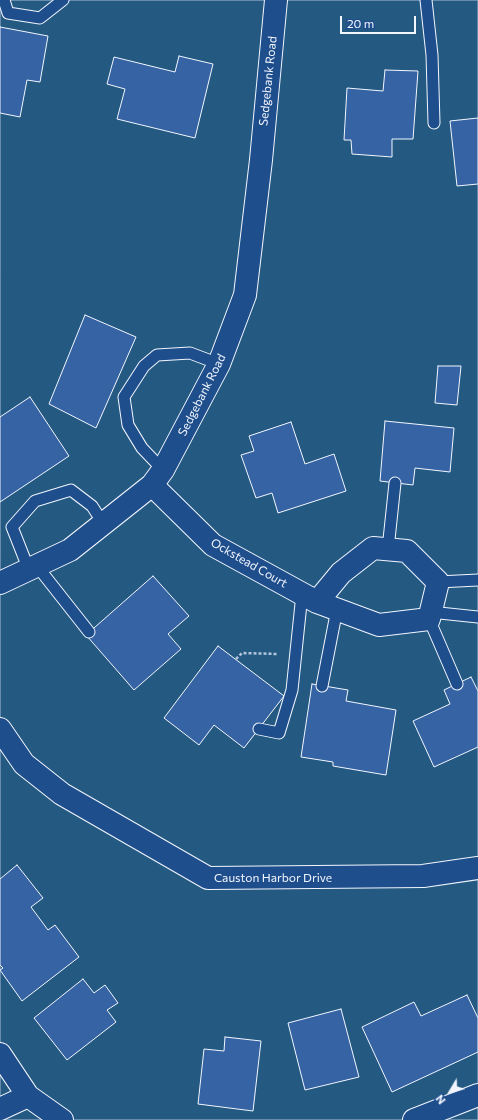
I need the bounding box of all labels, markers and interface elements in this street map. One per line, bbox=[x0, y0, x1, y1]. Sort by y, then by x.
scale bar bbox=[342, 8, 418, 34]
text: 20 m bbox=[347, 16, 374, 30]
street label: Sedgebank Road bbox=[256, 35, 280, 127]
street label: Sedgebank Road bbox=[175, 352, 229, 438]
street label: Ockstead Court bbox=[208, 535, 290, 591]
street label: Causton Harbor Drive bbox=[214, 871, 332, 885]
north arrow bbox=[430, 1072, 470, 1112]
text: N bbox=[432, 1092, 448, 1107]

